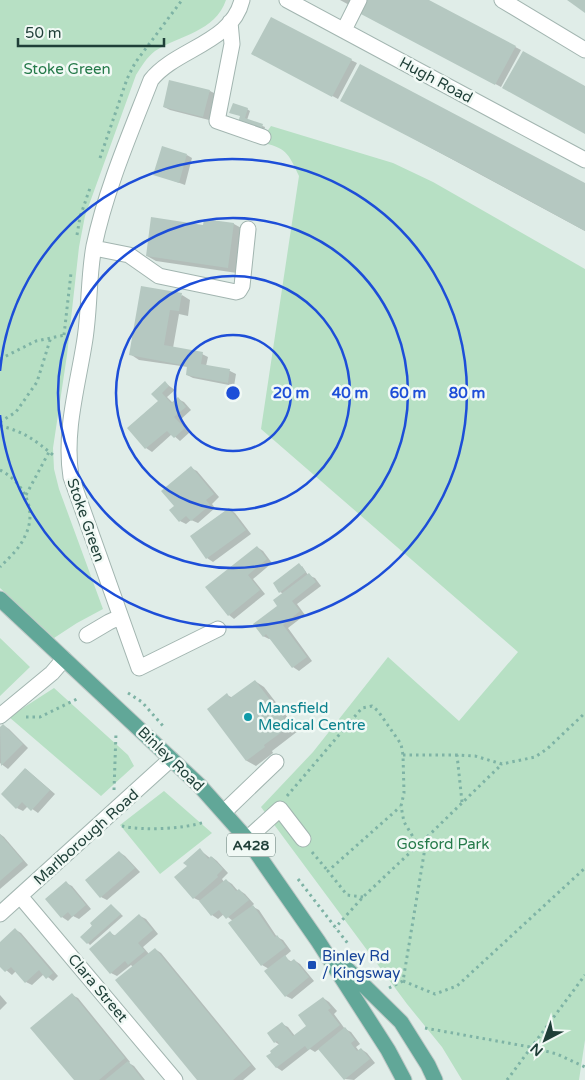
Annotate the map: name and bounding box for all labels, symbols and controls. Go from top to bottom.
scale bar [18,15,164,47]
text: 50 m [25,24,62,42]
street label: Hugh Road [396,53,476,107]
park label: Stoke Green [23,60,111,78]
centre of rings [224,384,242,402]
text: 20 m [273,384,309,402]
text: 40 m [332,384,368,402]
text: 60 m [390,384,426,402]
text: 80 m [449,384,485,402]
street label: Stoke Green [63,476,109,564]
place label: Mansfield Medical Centre [258,699,365,734]
marker: Mansfield Medical Centre [242,711,254,723]
street label: Binley Road [134,723,208,795]
street label: Marlborough Road [30,785,142,889]
road number: A428 [227,834,275,856]
park label: Gosford Park [396,835,490,853]
place label: Binley Rd / Kingsway [322,947,400,982]
street label: Clara Street [64,950,132,1026]
marker: Binley Rd / Kingsway [306,959,318,971]
north arrow [520,1015,570,1065]
text: N [527,1039,547,1060]

